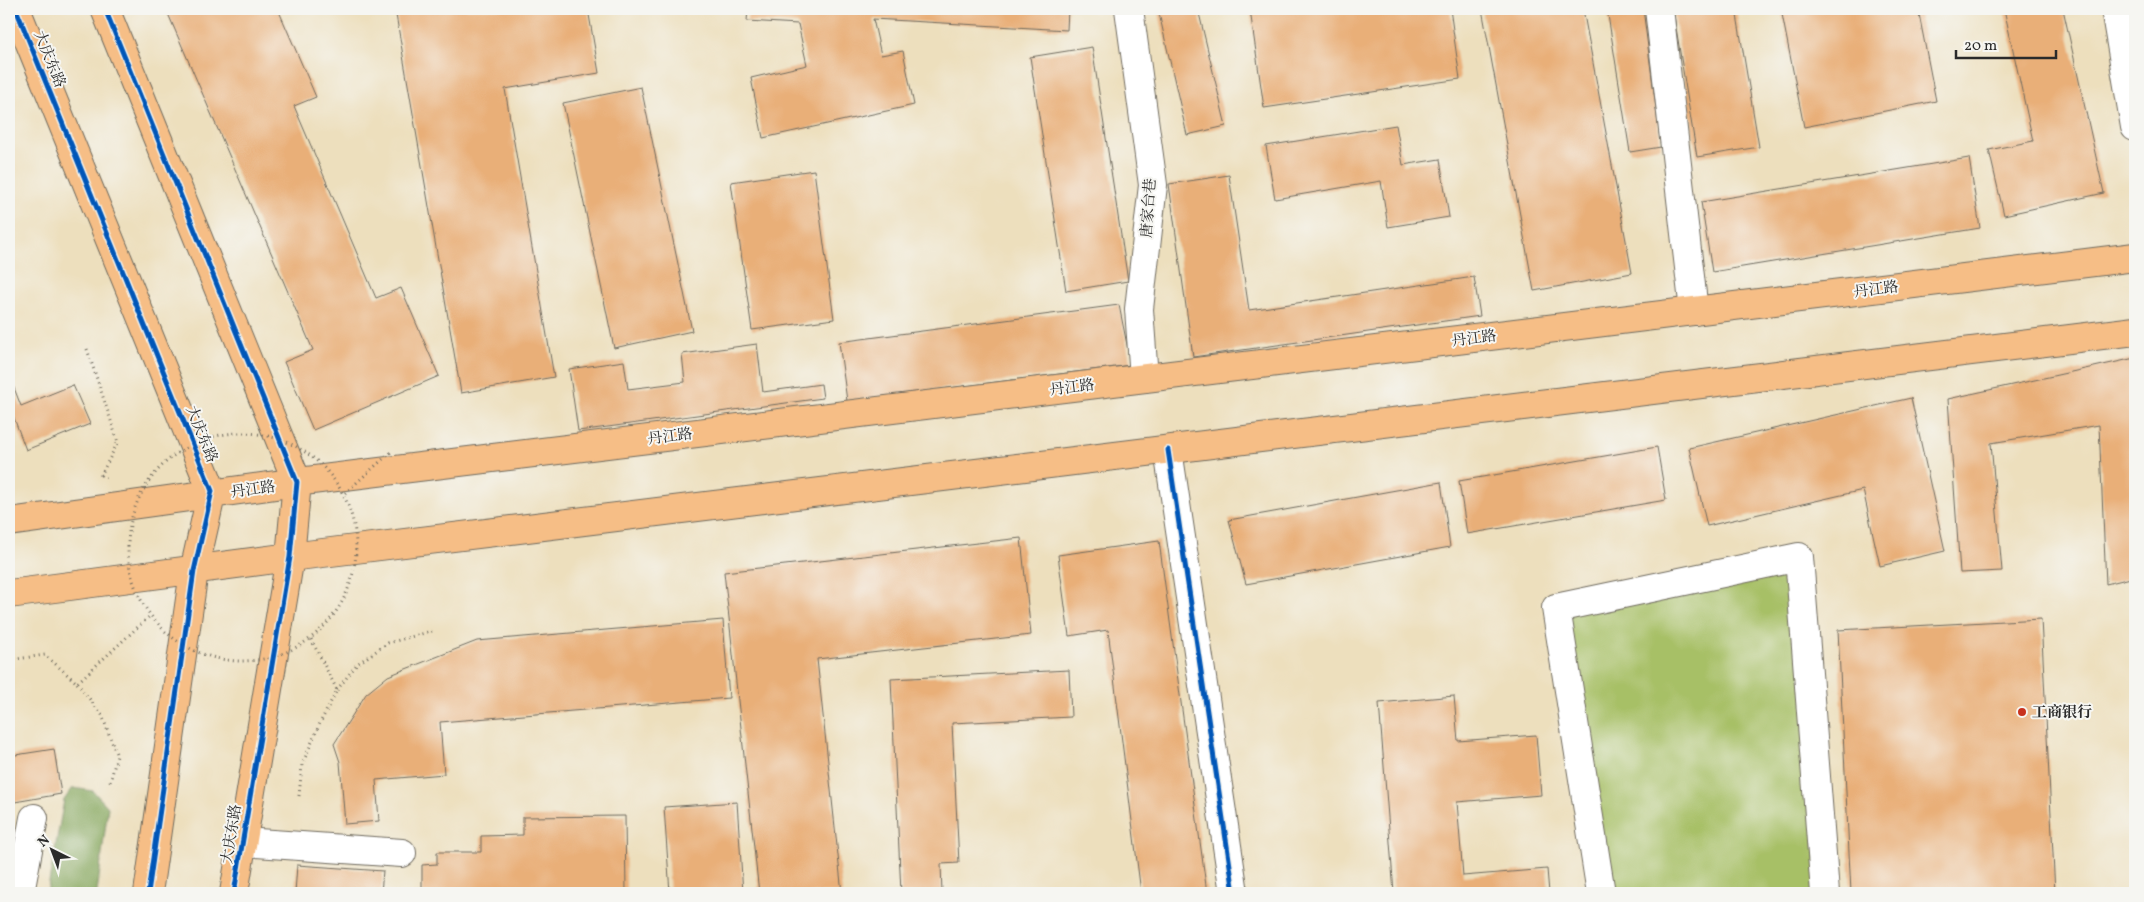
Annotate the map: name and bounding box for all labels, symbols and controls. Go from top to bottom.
street label: 大庆东路 [28,28,70,91]
scale bar [1956,28,2056,60]
text: 20 m [1964,36,1997,57]
street label: 唐家台巷 [1137,177,1162,239]
street label: 丹江路 [1853,277,1900,304]
street label: 丹江路 [1451,326,1498,353]
street label: 丹江路 [1049,375,1096,402]
street label: 大庆东路 [180,403,222,466]
street label: 丹江路 [647,424,694,451]
street label: 丹江路 [229,477,277,504]
place label: 工商银行 [2032,703,2092,724]
marker: 工商银行 [2016,706,2028,718]
street label: 大庆东路 [217,803,248,866]
north arrow [28,824,78,874]
text: N [34,831,54,852]

